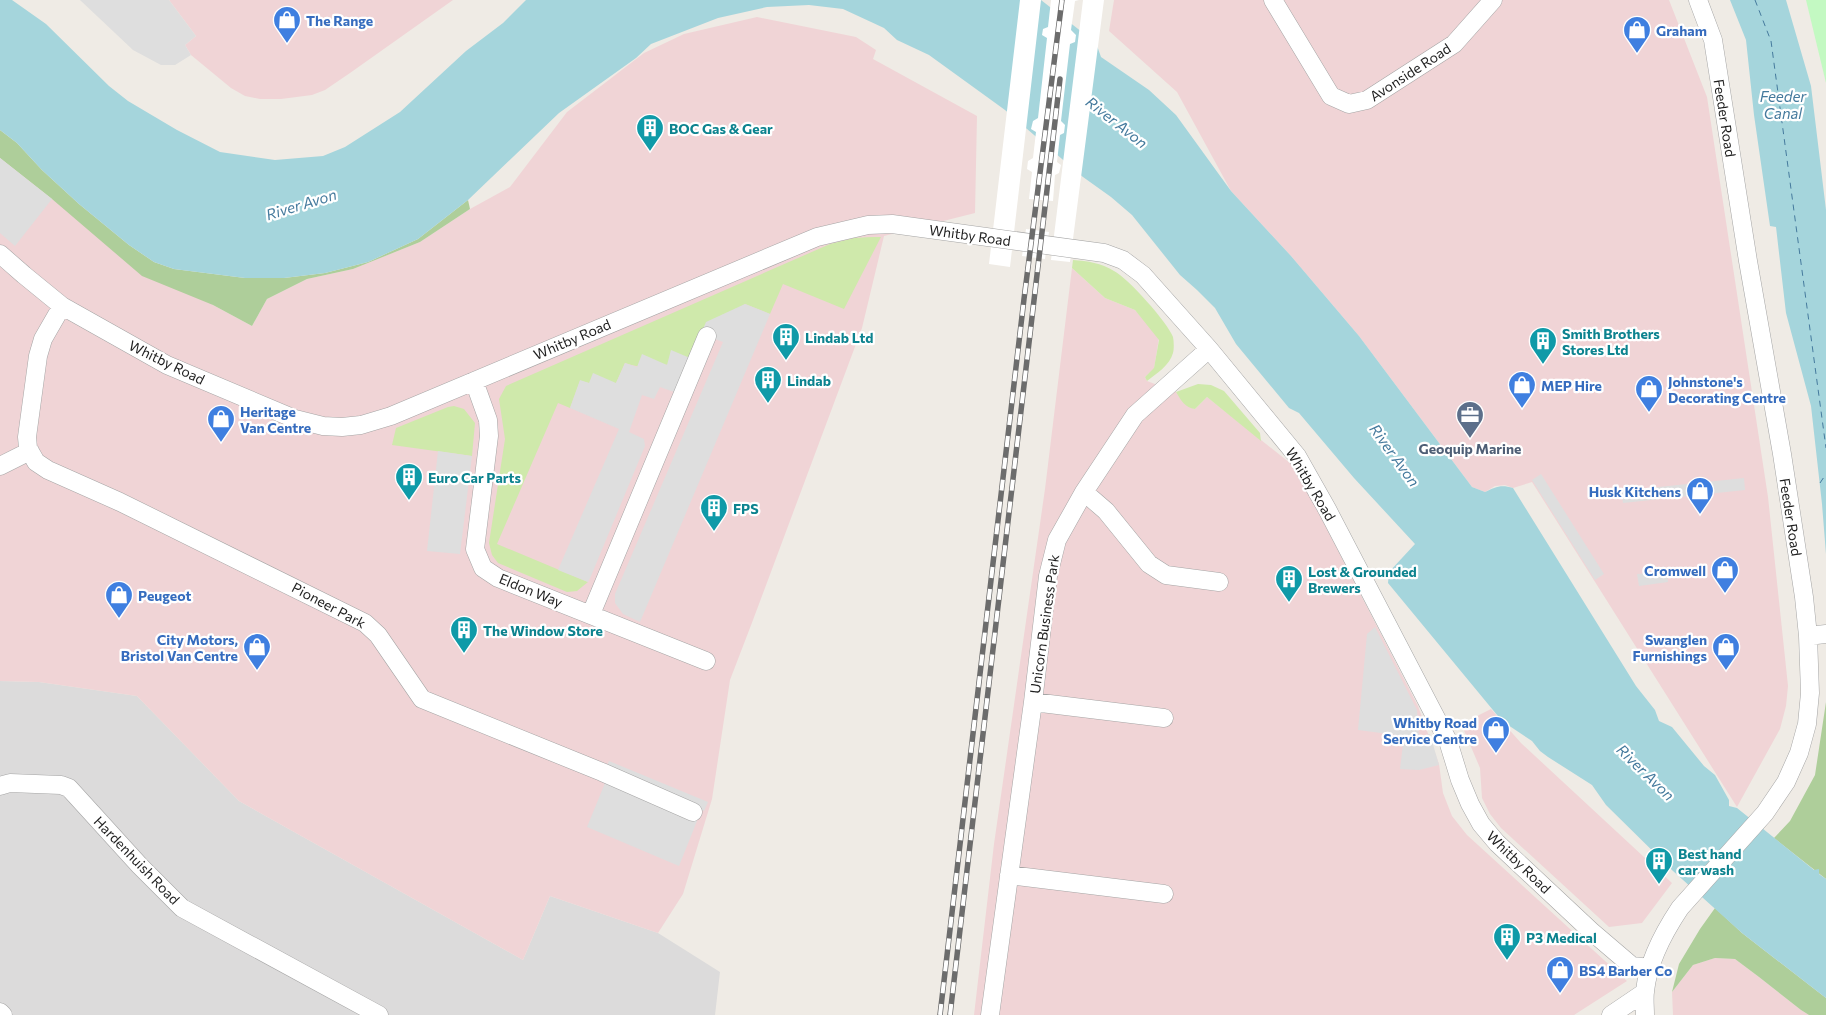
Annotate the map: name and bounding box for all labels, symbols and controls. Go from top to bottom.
shop icon: The Range [272,5,302,44]
place label: The Range [306,12,373,29]
shop icon: Graham [1622,15,1652,54]
place label: Graham [1656,22,1707,39]
street label: Avonside Road [1366,39,1454,105]
street label: Feeder Road [1710,78,1740,158]
water label: Feeder Canal [1760,87,1807,122]
water label: River Avon [1083,92,1151,152]
building icon: BOC Gas & Gear [635,113,665,152]
place label: BOC Gas & Gear [669,120,773,137]
water label: River Avon [264,185,338,223]
street label: Whitby Road [928,221,1012,249]
street label: Whitby Road [531,315,613,363]
building icon: Lindab Ltd [771,322,801,361]
place label: Smith Brothers Stores Ltd [1562,325,1660,358]
building icon: Smith Brothers Stores Ltd [1528,326,1558,365]
place label: Lindab Ltd [805,329,873,346]
street label: Whitby Road [126,336,208,388]
building icon: Lindab [753,365,783,404]
shop icon: MEP Hire [1507,370,1537,409]
place label: Lindab [787,372,831,389]
place label: Johnstone's Decorating Centre [1668,373,1786,406]
shop icon: Johnstone's Decorating Centre [1634,374,1664,413]
place label: MEP Hire [1541,377,1602,394]
office icon: Geoquip Marine [1455,400,1485,439]
place label: Heritage Van Centre [240,403,311,436]
shop icon: Heritage Van Centre [206,404,236,443]
water label: River Avon [1366,420,1424,490]
place label: Geoquip Marine [1419,440,1521,457]
street label: Whitby Road [1283,444,1339,524]
building icon: Euro Car Parts [394,462,424,501]
place label: Euro Car Parts [428,469,522,486]
shop icon: Husk Kitchens [1685,476,1715,515]
street label: Feeder Road [1776,477,1806,557]
place label: Husk Kitchens [1589,483,1681,500]
building icon: FPS [699,493,729,532]
place label: FPS [733,500,759,517]
street label: Unicorn Business Park [1026,553,1062,695]
shop icon: Cromwell [1710,555,1740,594]
place label: Cromwell [1644,562,1706,579]
place label: Lost & Grounded Brewers [1308,563,1417,596]
building icon: Lost & Grounded Brewers [1274,564,1304,603]
street label: Eldon Way [497,570,565,610]
street label: Pioneer Park [289,578,369,632]
shop icon: Peugeot [104,580,134,619]
place label: Peugeot [138,587,191,604]
building icon: The Window Store [449,615,479,654]
place label: The Window Store [483,622,603,639]
place label: City Motors, Bristol Van Centre [121,631,238,664]
place label: Swanglen Furnishings [1632,631,1707,664]
shop icon: City Motors, Bristol Van Centre [242,632,272,671]
shop icon: Swanglen Furnishings [1711,632,1741,671]
place label: Whitby Road Service Centre [1383,714,1477,747]
shop icon: Whitby Road Service Centre [1481,715,1511,754]
water label: River Avon [1614,740,1678,804]
street label: Hardenhuish Road [91,812,183,908]
street label: Whitby Road [1483,827,1555,897]
place label: Best hand car wash [1678,845,1741,878]
building icon: Best hand car wash [1644,846,1674,885]
building icon: P3 Medical [1492,922,1522,961]
place label: P3 Medical [1526,929,1597,946]
shop icon: BS4 Barber Co [1545,955,1575,994]
place label: BS4 Barber Co [1579,962,1672,979]

